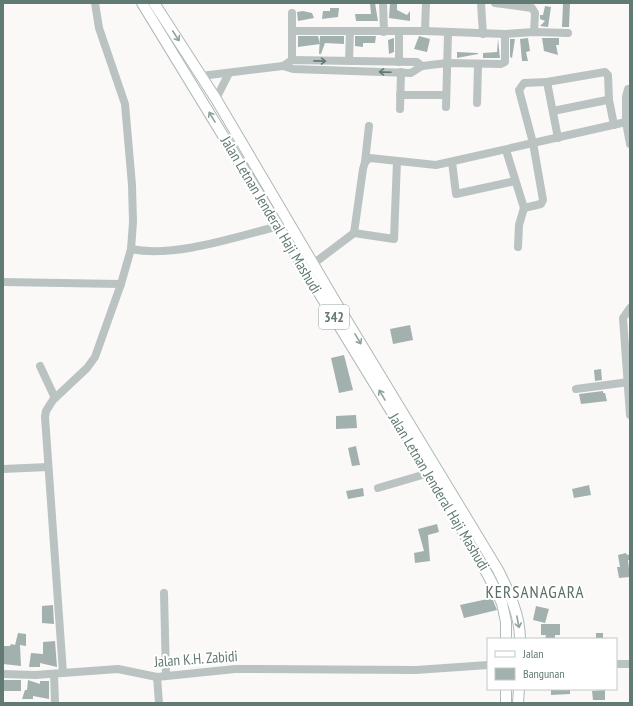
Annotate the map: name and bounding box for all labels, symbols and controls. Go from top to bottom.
one-way arrow [172,30,180,42]
one-way arrow [313,57,326,65]
one-way arrow [379,68,392,75]
one-way arrow [207,111,215,123]
street label: Jalan Letnan Jenderal Haji Mashudi [216,132,326,297]
road number: 342 [319,305,349,329]
one-way arrow [354,333,362,344]
one-way arrow [377,389,385,401]
street label: Jalan Letnan Jenderal Haji Mashudi [384,409,494,574]
district label: KERSANAGARA [485,581,585,603]
one-way arrow [514,615,522,628]
legend [487,638,617,690]
street label: Jalan K.H. Zabidi [153,646,238,671]
text: Jalan [522,646,544,661]
text: Bangunan [523,666,564,681]

